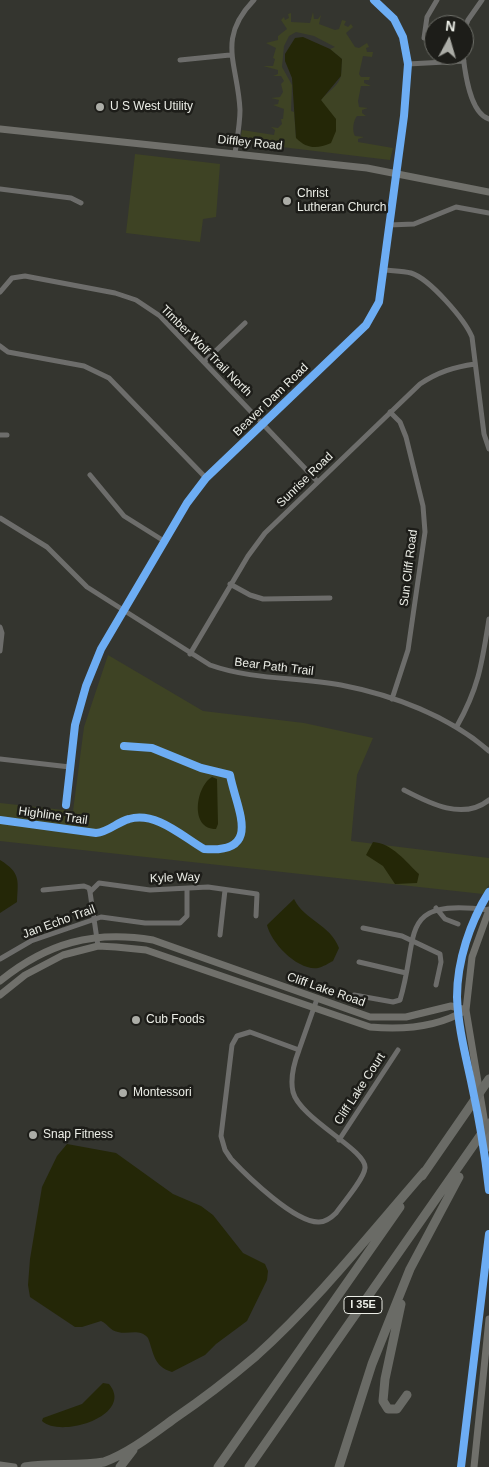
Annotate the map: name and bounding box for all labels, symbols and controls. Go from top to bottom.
north arrow [424,15,474,65]
text: N [445,18,456,35]
place label: U S West Utility [110,100,193,114]
marker: U S West Utility [94,101,106,113]
street label: Diffley Road [217,132,283,154]
place label: Christ Lutheran Church [297,187,386,215]
marker: Christ Lutheran Church [281,195,293,207]
street label: Timber Wolf Trail North [157,302,255,400]
street label: Beaver Dam Road [230,361,312,439]
street label: Sunrise Road [274,450,336,510]
street label: Sun Cliff Road [397,529,421,607]
street label: Bear Path Trail [234,655,314,679]
street label: Highline Trail [18,804,88,828]
street label: Kyle Way [150,870,200,886]
street label: Jan Echo Trail [21,902,97,942]
street label: Cliff Lake Road [285,970,367,1010]
place label: Cub Foods [146,1013,205,1027]
marker: Cub Foods [130,1014,142,1026]
street label: Cliff Lake Court [331,1050,389,1128]
place label: Montessori [133,1086,192,1100]
marker: Montessori [117,1087,129,1099]
place label: Snap Fitness [43,1128,113,1142]
marker: Snap Fitness [27,1129,39,1141]
road number: I 35E [344,1296,382,1314]

